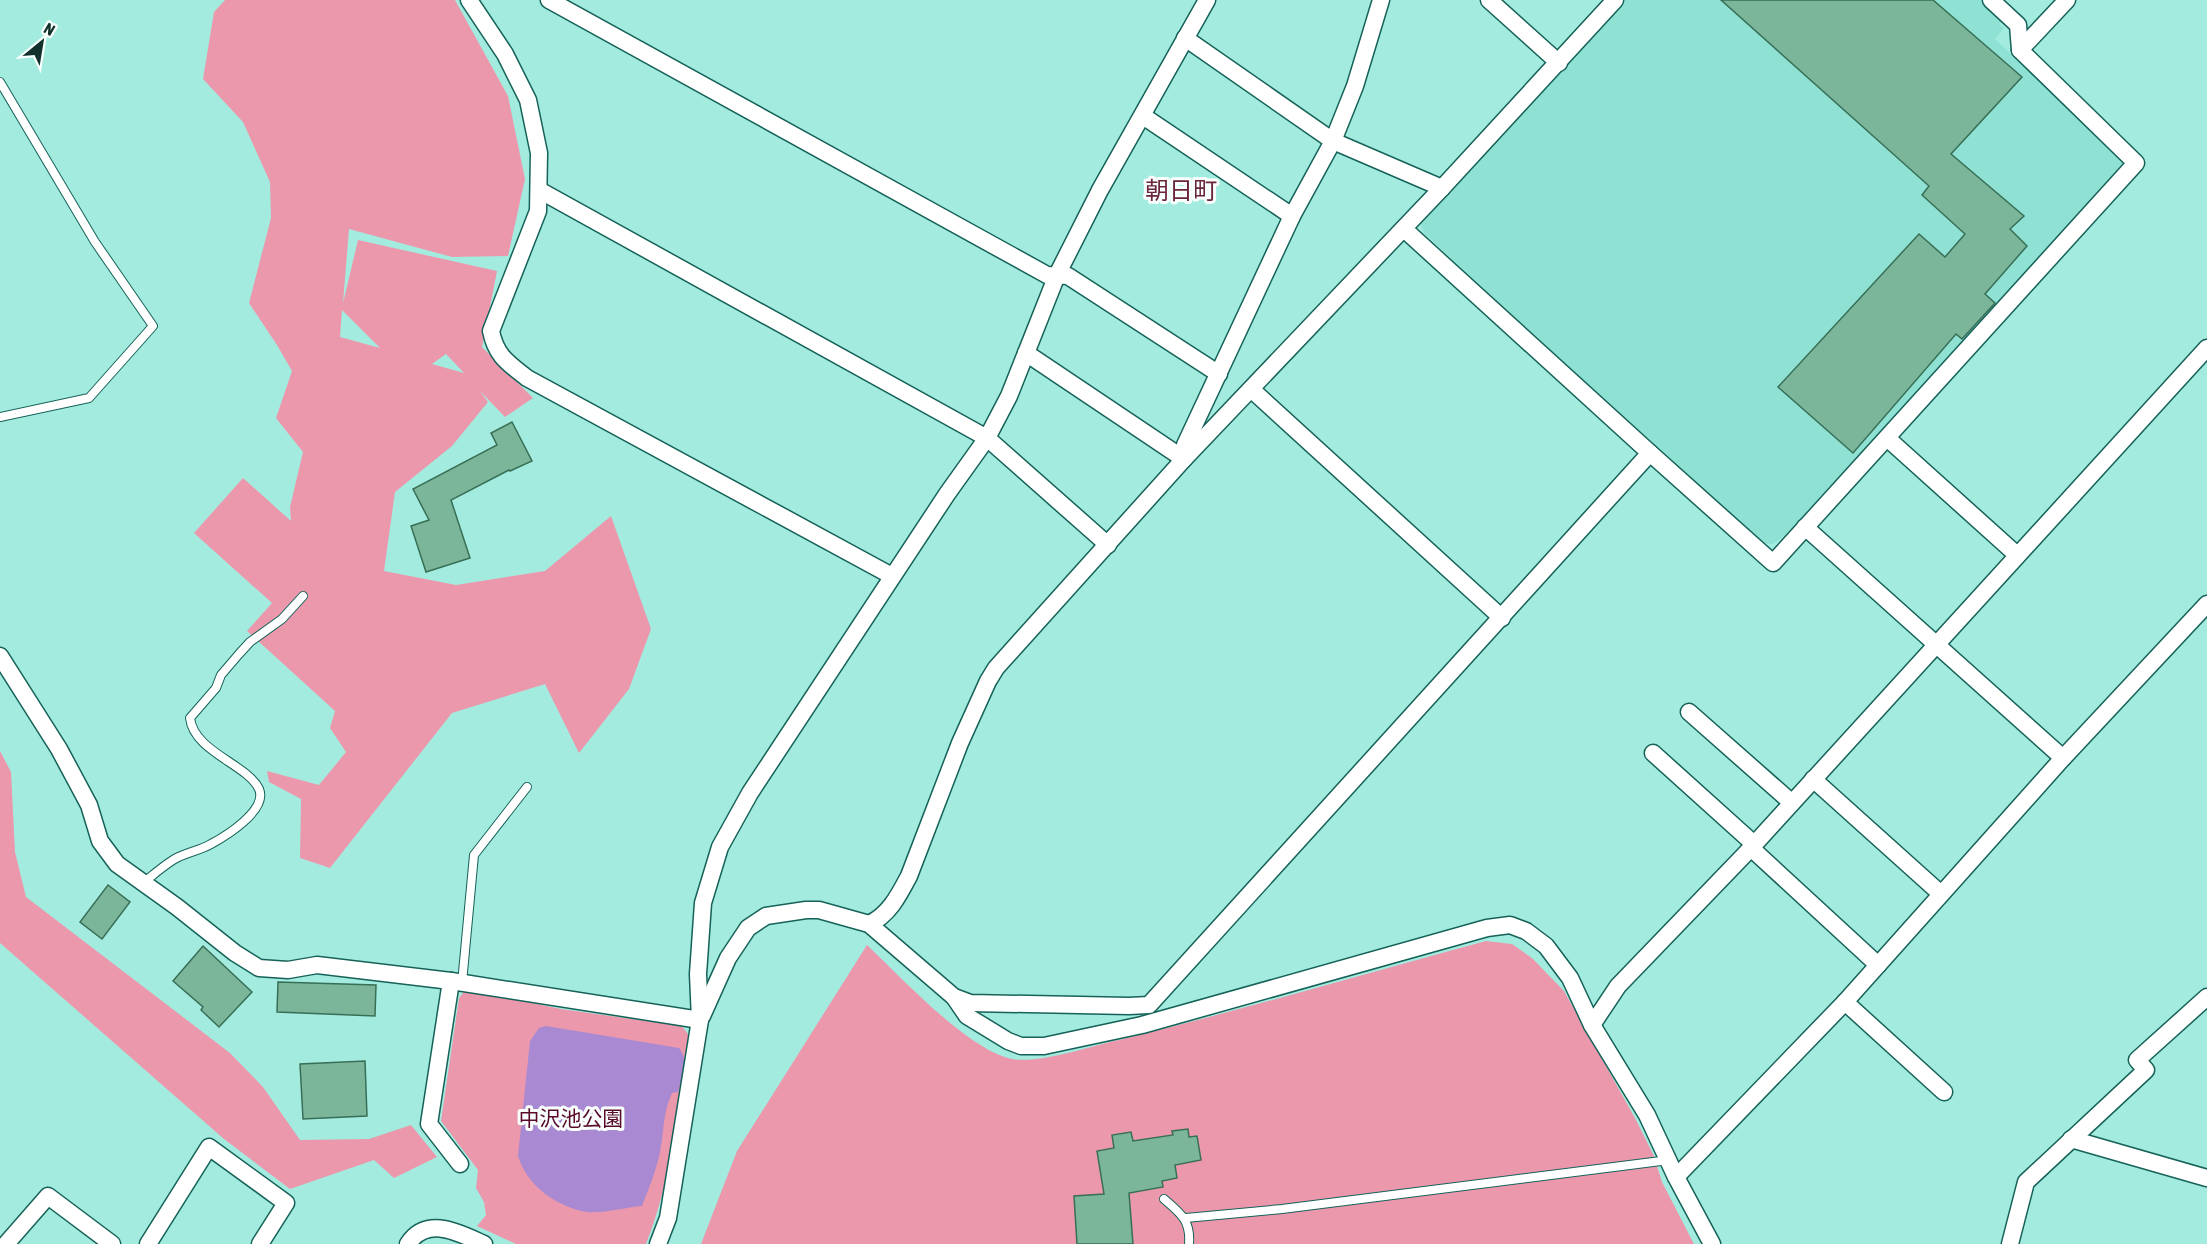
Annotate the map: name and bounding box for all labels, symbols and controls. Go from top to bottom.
north arrow [12,12,72,72]
text: N [41,19,58,39]
district label: 朝日町 [1145,177,1217,204]
park label: 中沢池公園 [519,1106,624,1130]

